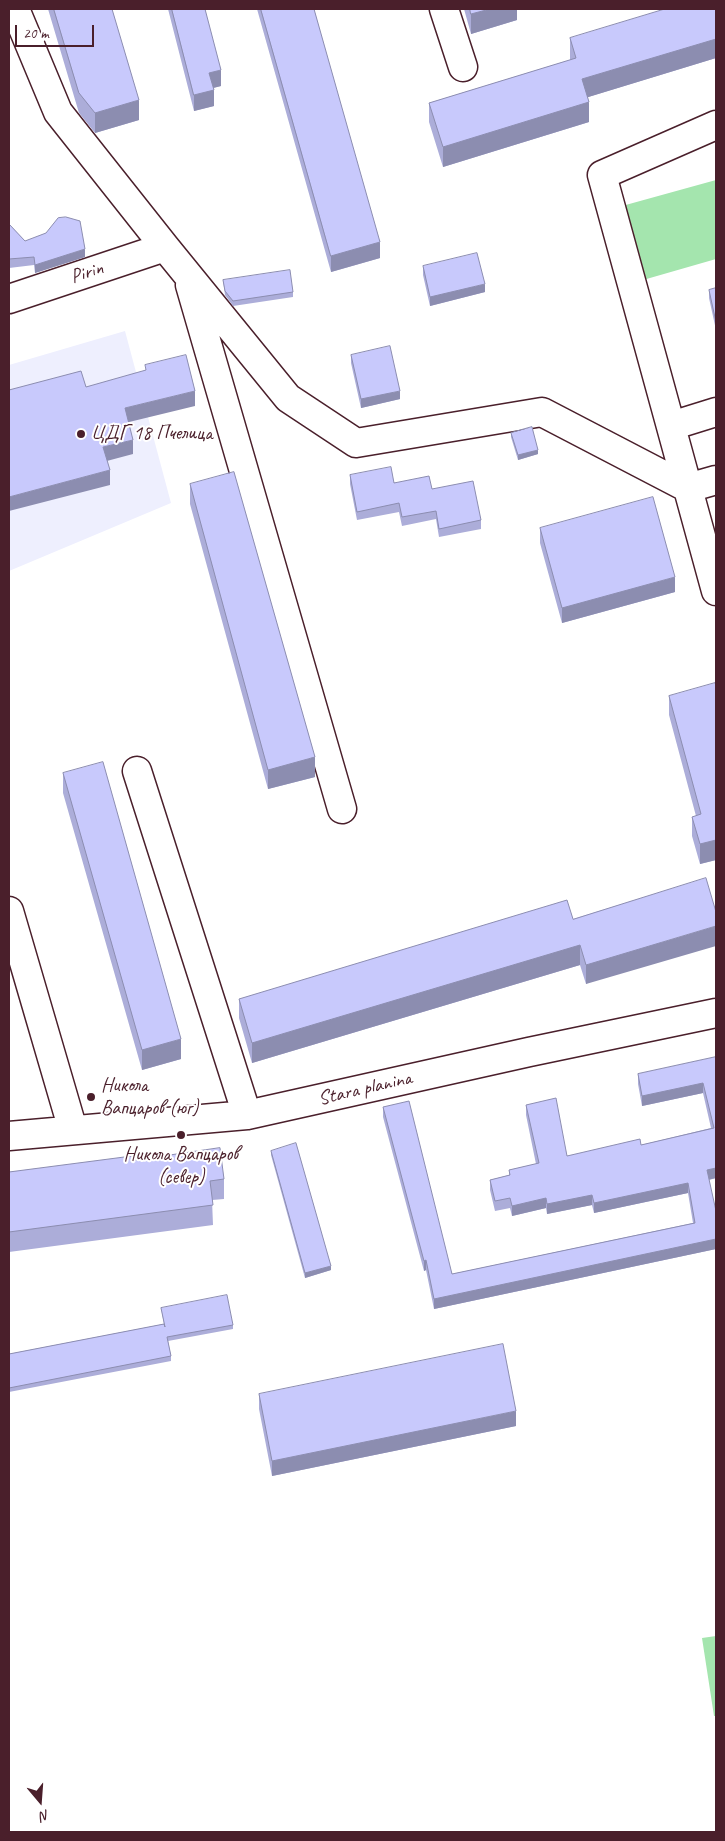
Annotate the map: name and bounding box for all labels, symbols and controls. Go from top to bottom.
scale bar [18,15,96,47]
text: 20 m [23,24,49,43]
street label: Pirin [68,256,106,290]
place label: ЦДГ 18 Пчелица [91,422,212,446]
marker: ЦДГ 18 Пчелица [75,428,87,440]
street label: Stara planina [316,1067,414,1111]
place label: Никола Вапцаров (юг) [101,1074,198,1121]
marker: Никола Вапцаров (юг) [85,1091,97,1103]
marker: Никола Вапцаров (север) [175,1129,187,1141]
place label: Никола Вапцаров (север) [124,1143,238,1190]
north arrow [15,1776,65,1826]
text: N [38,1806,52,1825]

